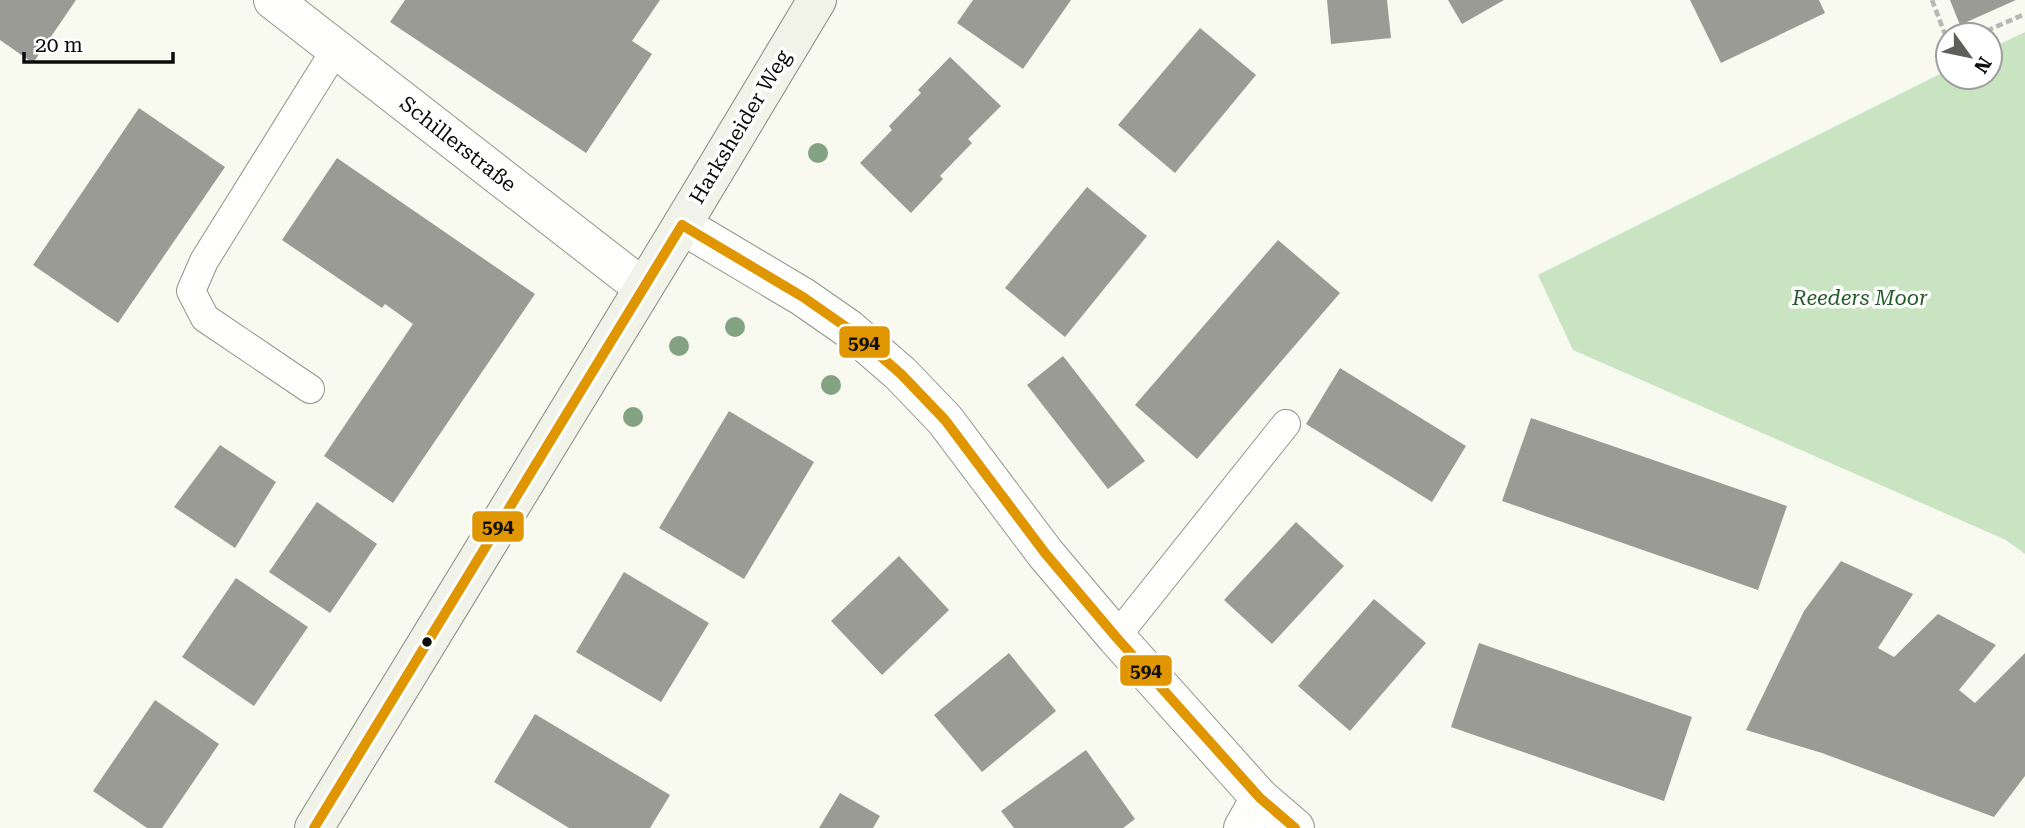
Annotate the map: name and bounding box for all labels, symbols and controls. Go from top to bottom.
scale bar [24,21,173,65]
north arrow [1934,21,2004,91]
text: 20 m [35,33,83,57]
street label: Harksheider Weg [685,46,795,208]
text: N [1969,53,1996,78]
street label: Schillerstraße [395,91,521,197]
park label: Reeders Moor [1791,286,1928,310]
line badge: 594 [838,325,891,359]
text: 594 [848,331,880,354]
line badge: 594 [471,510,525,543]
text: 594 [482,515,514,538]
unlabelled marker [420,635,434,649]
line badge: 594 [1119,654,1173,687]
text: 594 [1130,659,1162,682]

